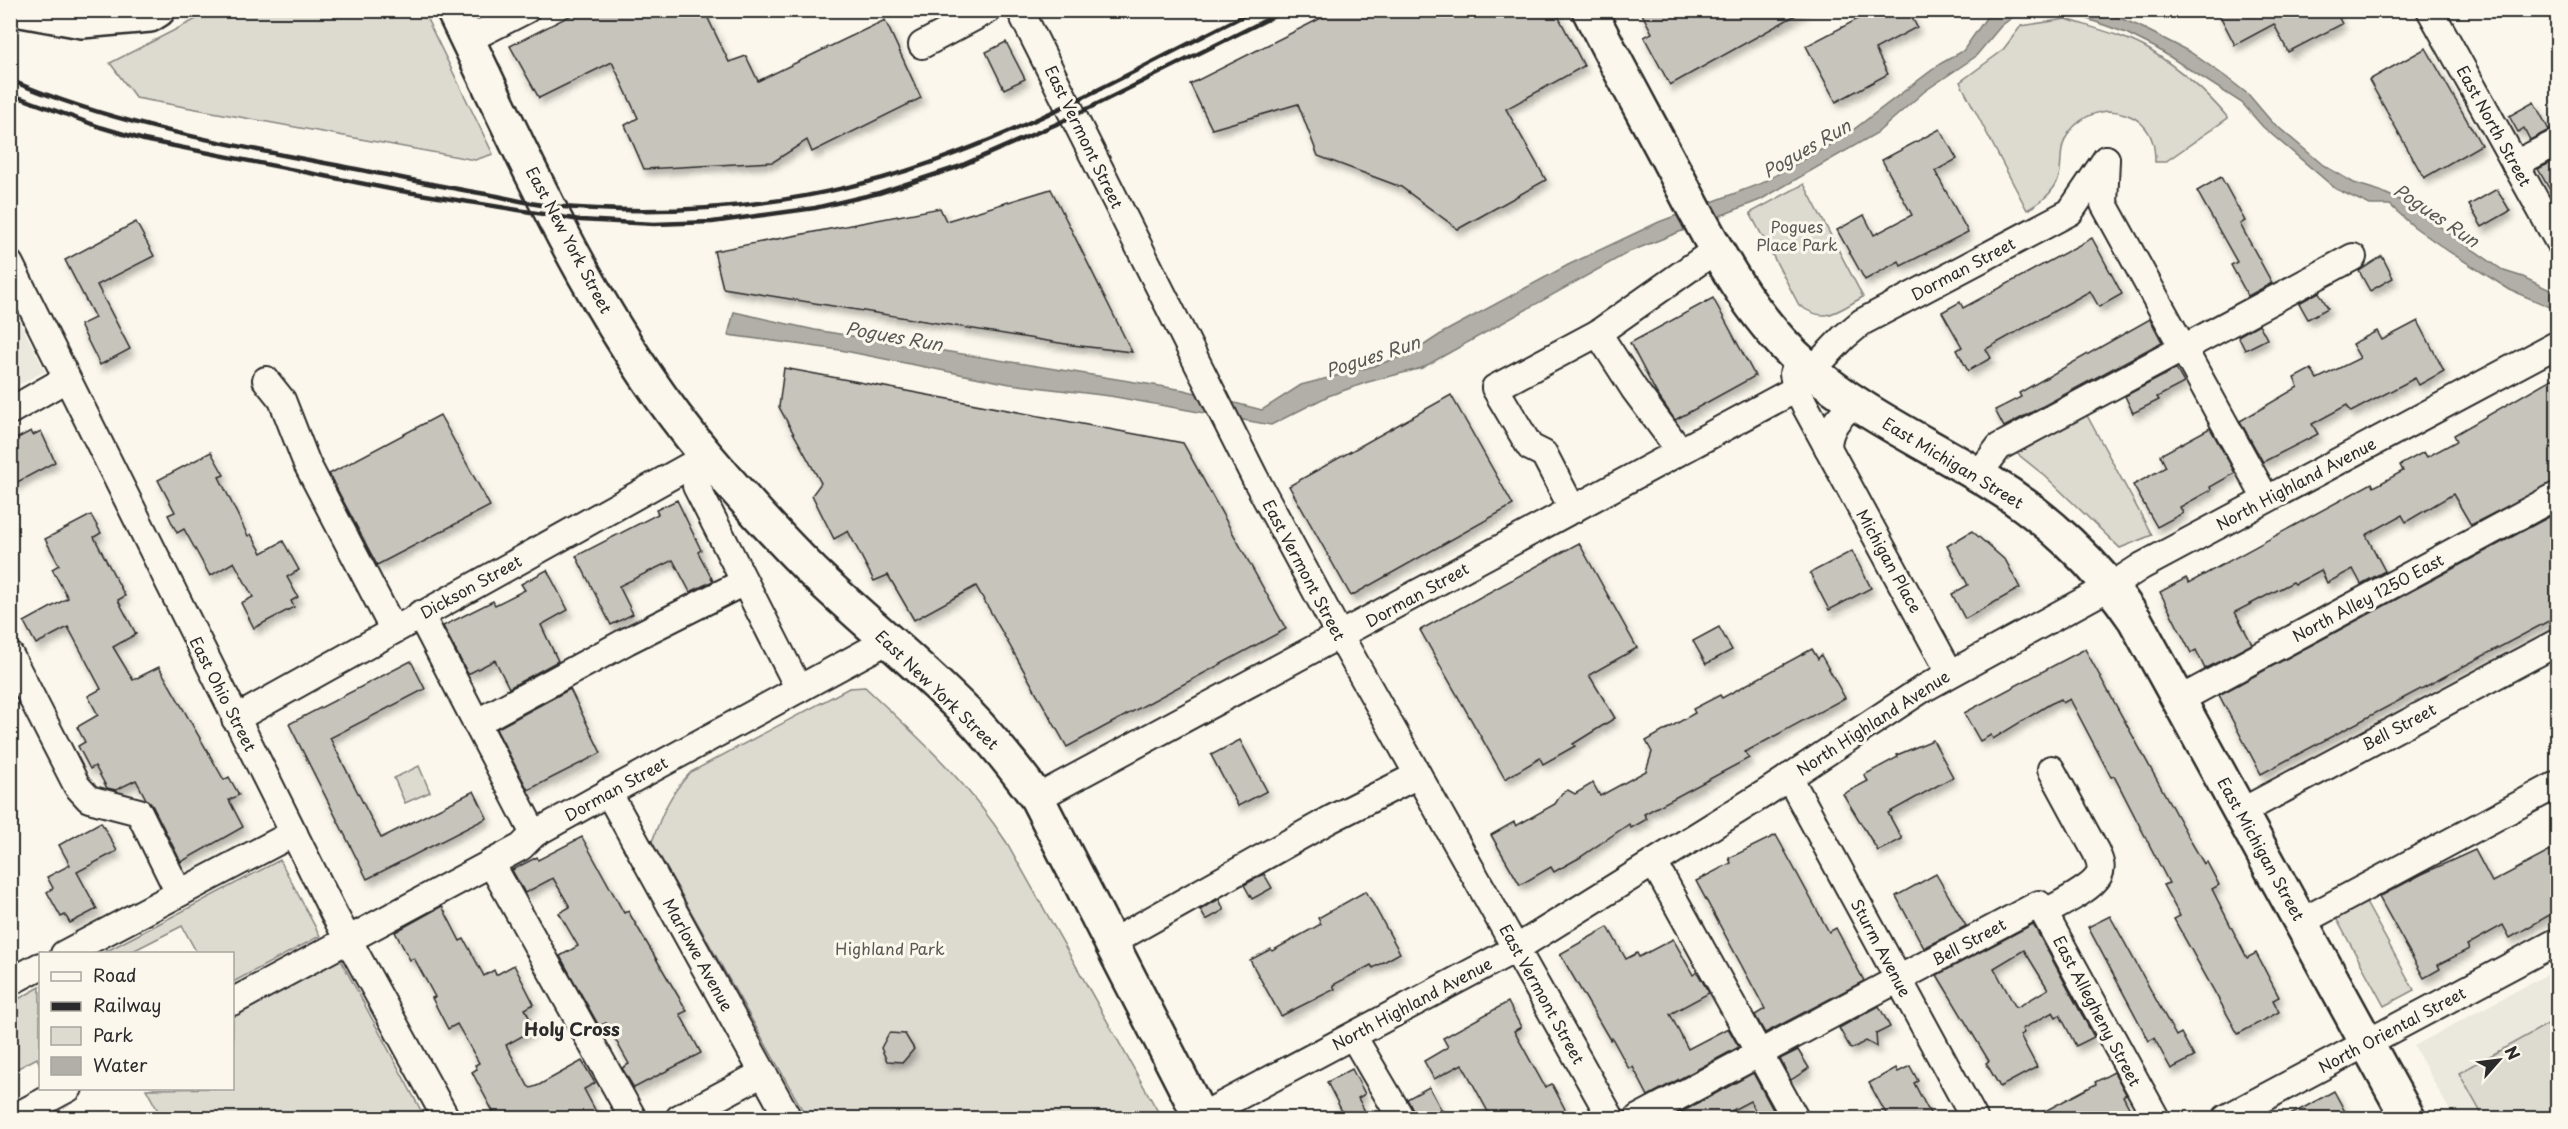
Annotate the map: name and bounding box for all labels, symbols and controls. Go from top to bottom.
street label: East Vermont Street [1040,61,1130,212]
street label: East North Street [2452,61,2538,191]
water label: Pogues Run [1757,111,1856,184]
street label: East New York Street [521,162,619,318]
water label: Pogues Run [2389,176,2486,254]
park label: Pogues Place Park [1756,214,1838,256]
street label: Dorman Street [1906,231,2019,306]
water label: Pogues Run [844,314,946,358]
water label: Pogues Run [1322,327,1424,384]
street label: East Michigan Street [1878,410,2029,514]
street label: North Highland Avenue [2211,431,2380,536]
street label: East Vermont Street [1258,495,1352,644]
street label: Michigan Place [1851,504,1928,617]
street label: North Alley 1250 East [2288,547,2448,647]
street label: Dickson Street [415,548,526,624]
street label: Dorman Street [1361,556,1473,632]
street label: East New York Street [871,624,1005,755]
street label: East Ohio Street [185,632,263,756]
street label: North Highland Avenue [1791,663,1954,781]
street label: Bell Street [2357,696,2440,756]
street label: Dorman Street [560,750,672,826]
street label: East Michigan Street [2212,772,2312,925]
street label: Marlowe Avenue [658,894,740,1016]
street label: Sturm Avenue [1846,894,1918,1001]
street label: Bell Street [1927,911,2010,971]
street label: East Vermont Street [1494,919,1591,1068]
street label: East Allegheny Street [2048,931,2148,1091]
park label: Highland Park [835,936,945,960]
street label: North Highland Avenue [1327,951,1496,1056]
legend [39,952,234,1090]
text: Road [93,961,137,988]
street label: North Oriental Street [2314,980,2469,1078]
text: Railway [93,991,161,1018]
district label: Holy Cross [524,1015,620,1042]
text: Park [93,1021,133,1048]
north arrow [2469,1030,2529,1090]
text: N [2500,1041,2527,1064]
text: Water [93,1051,148,1078]

